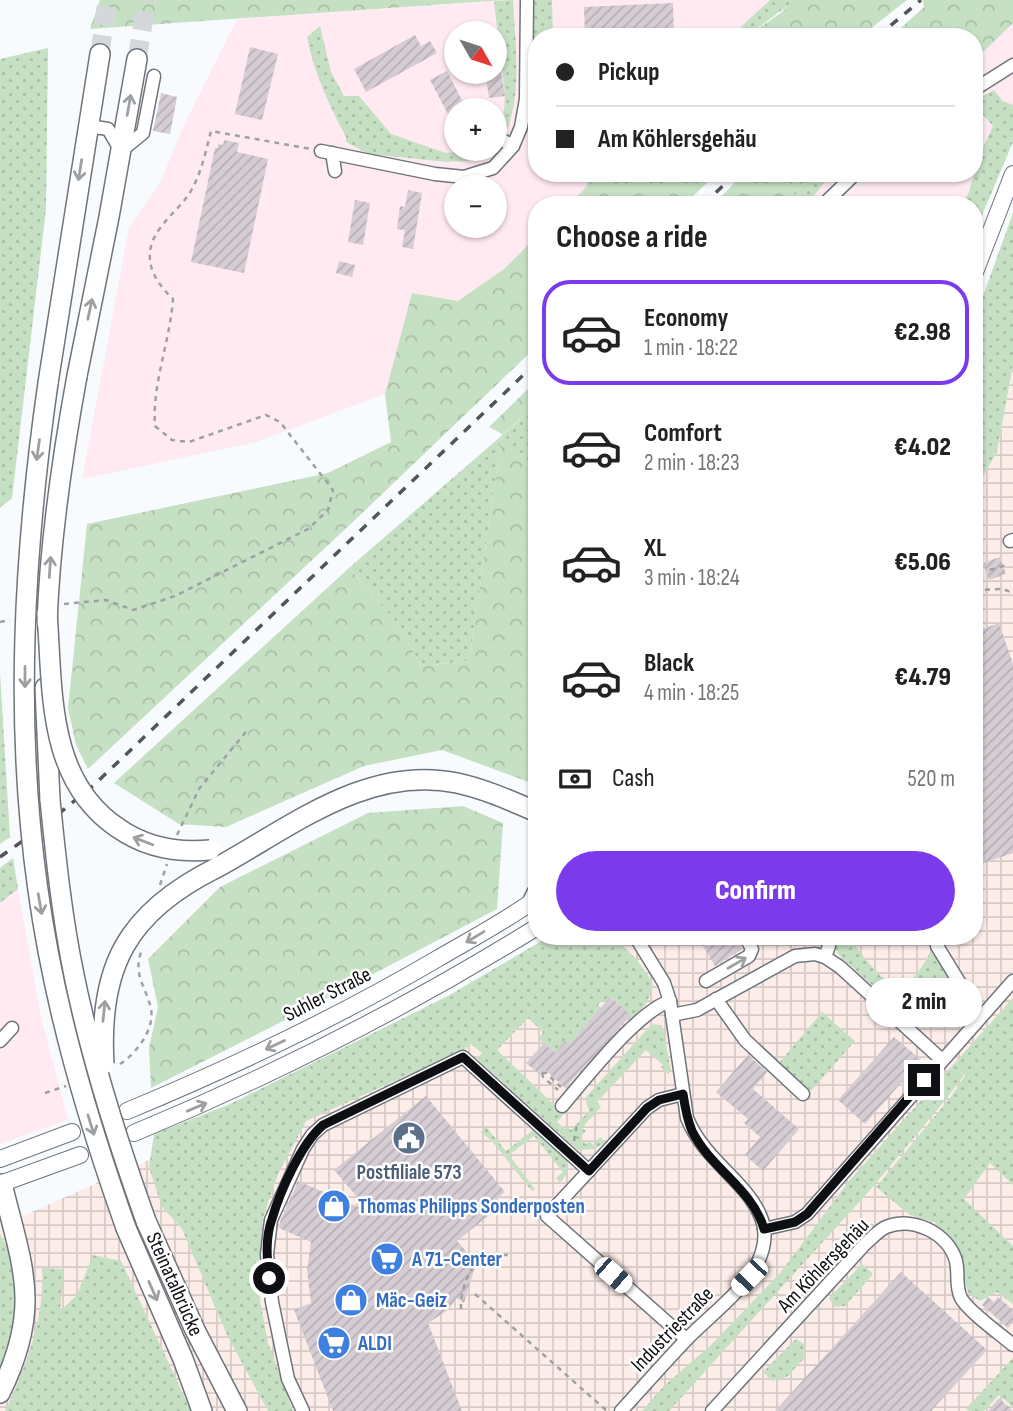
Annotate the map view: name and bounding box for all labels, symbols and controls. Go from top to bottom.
north arrow [444,21,508,84]
map controls [444,21,507,238]
text: Pickup [598,57,660,88]
one-way arrow [123,94,136,117]
button: + [444,98,507,161]
text: Am Köhlersgehäu [598,124,757,155]
one-way arrow [73,158,86,181]
button: − [444,175,507,238]
text: Choose a ride [556,218,708,257]
one-way arrow [84,298,98,321]
icon: car [560,301,623,364]
text: Economy [644,303,728,334]
text: €2.98 [894,317,951,348]
text: 1 min · 18:22 [644,334,738,362]
icon: car [560,416,623,479]
text: Comfort [644,418,722,449]
text: €4.02 [894,432,951,463]
one-way arrow [31,438,44,461]
text: 2 min · 18:23 [644,449,740,477]
icon: car [560,531,623,594]
text: XL [644,533,666,564]
text: €5.06 [894,547,951,578]
one-way arrow [44,556,57,578]
text: 3 min · 18:24 [644,564,740,592]
icon: car [560,646,623,709]
text: Black [644,648,694,679]
text: €4.79 [894,662,951,693]
one-way arrow [18,665,32,688]
text: 4 min · 18:25 [644,679,739,707]
icon: cash [556,760,594,798]
text: Cash [612,763,655,794]
text: 520 m [908,765,955,793]
one-way arrow [133,834,155,846]
button: Confirm [556,851,955,931]
one-way arrow [34,892,47,915]
one-way arrow [465,930,485,944]
one-way arrow [727,956,747,970]
street label: Suhler Straße [279,962,375,1027]
callout: 2 min [866,978,982,1028]
text: 2 min [902,988,946,1016]
one-way arrow [98,1000,111,1023]
one-way arrow [264,1039,285,1052]
route end [908,1064,940,1096]
one-way arrow [186,1100,208,1113]
one-way arrow [86,1114,99,1136]
public building icon: Postfiliale 573 [390,1119,428,1157]
place label: Postfiliale 573 [356,1160,462,1185]
shop icon: Thomas Philipps Sonderposten [315,1187,353,1225]
place label: Thomas Philipps Sonderposten [358,1194,585,1219]
street label: Am Köhlersgehäu [772,1213,874,1318]
street label: Steinatalbrücke [141,1228,209,1340]
supermarket icon: A 71-Center [368,1240,406,1278]
place label: A 71-Center [411,1247,503,1272]
car [591,1253,636,1297]
car [727,1255,772,1299]
route start [253,1262,285,1294]
one-way arrow [147,1280,160,1301]
shop icon: Mäc-Geiz [332,1281,370,1319]
street label: Industriestraße [626,1282,719,1377]
place label: Mäc-Geiz [376,1288,447,1313]
supermarket icon: ALDI [315,1324,353,1362]
place label: ALDI [357,1331,392,1356]

